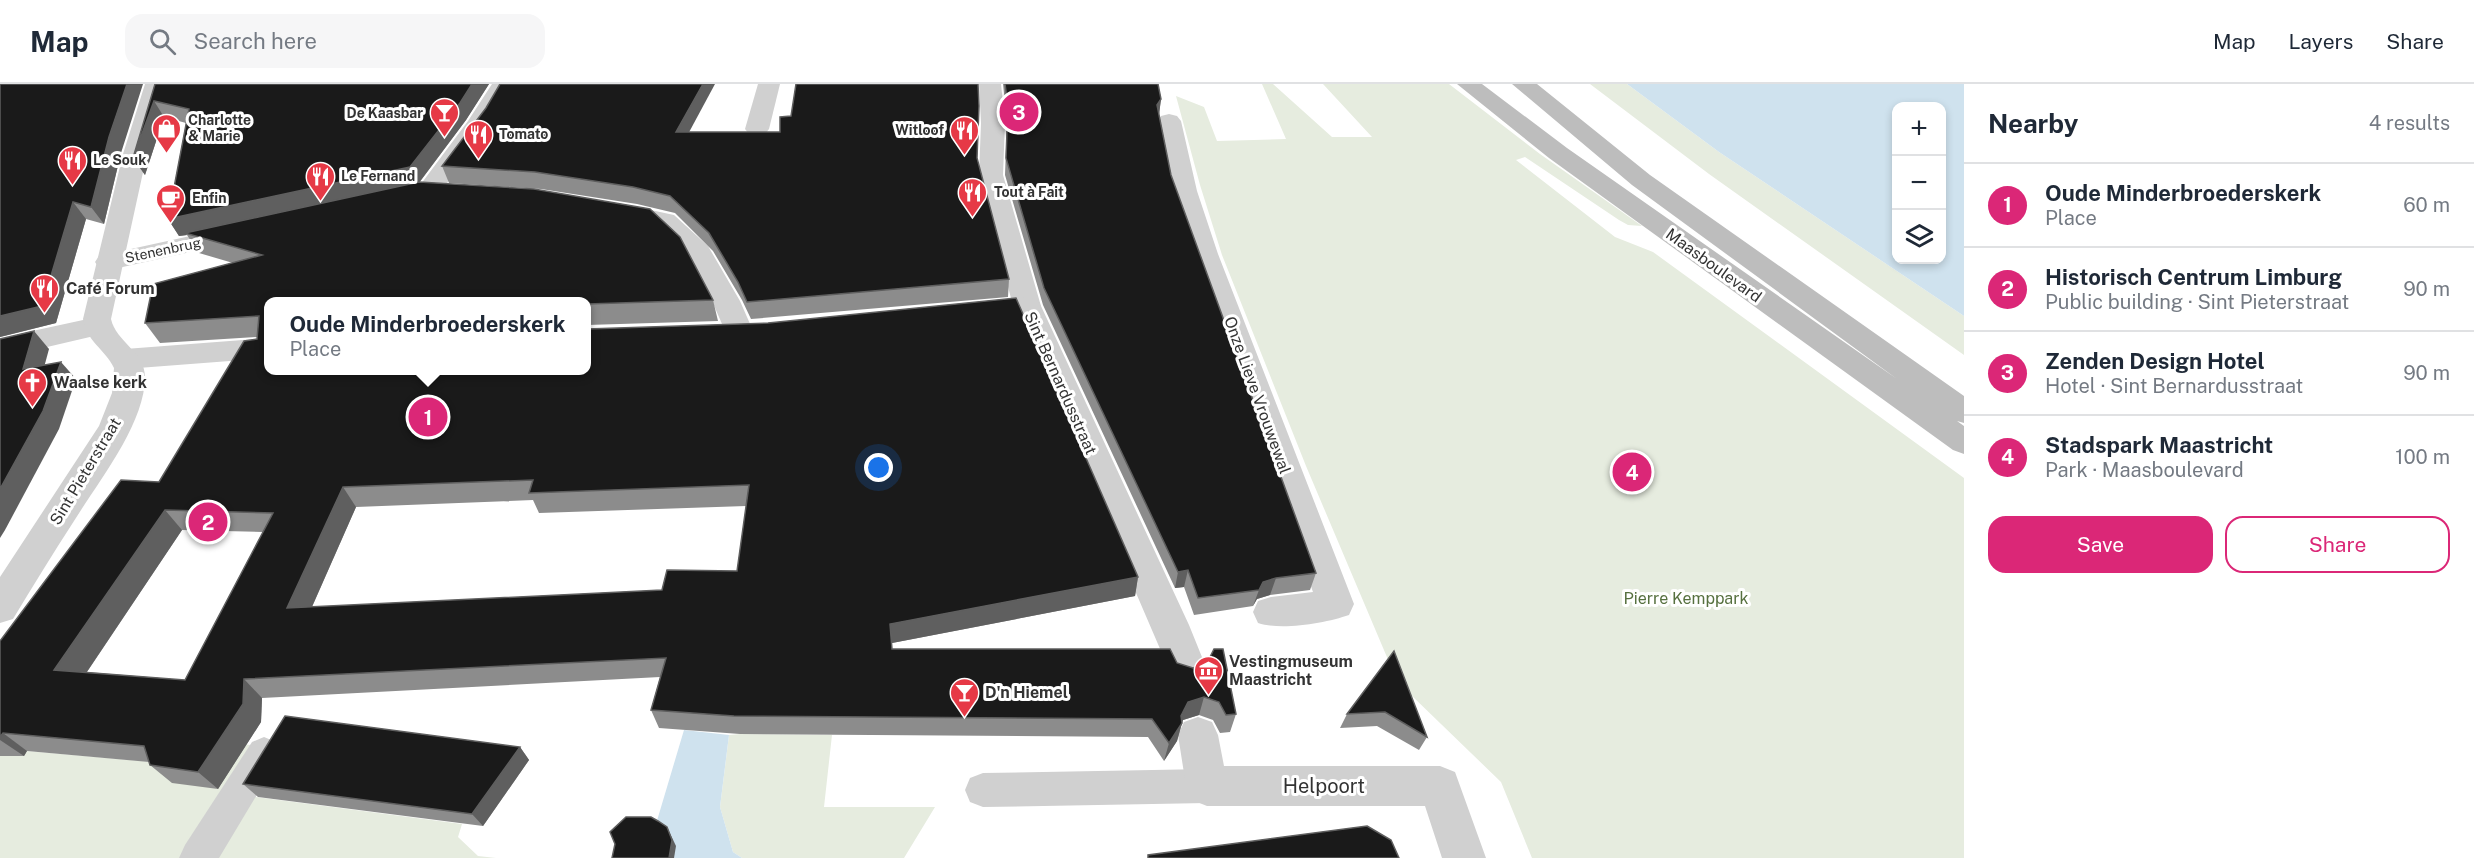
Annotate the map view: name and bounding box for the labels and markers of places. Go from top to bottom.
pin: 3 [1000,90,1038,135]
bar icon: De Kaasbar [428,97,460,139]
place label: De Kaasbar [347,105,423,121]
shop icon: Charlotte & Marie [151,112,183,154]
place label: Charlotte & Marie [188,112,251,144]
restaurant icon: Witloof [949,114,981,156]
restaurant icon: Tomato [462,118,494,160]
place label: Witloof [895,122,944,138]
place label: Tomato [499,126,548,142]
restaurant icon: Le Souk [56,144,88,186]
place label: Le Souk [93,152,146,168]
restaurant icon: Le Fernand [304,160,336,202]
place label: Le Fernand [341,168,415,184]
restaurant icon: Tout à Fait [957,176,989,218]
cafe icon: Enfin [155,182,187,224]
place label: Tout à Fait [994,184,1064,200]
place label: Enfin [192,190,226,206]
restaurant icon: Café Forum [29,272,61,314]
place label: Café Forum [66,279,154,298]
church icon: Waalse kerk [17,366,49,408]
place label: Waalse kerk [54,373,147,392]
pin: 1 [408,394,448,440]
pin: 4 [1612,450,1652,494]
pin: 2 [188,500,228,544]
place label: Vestingmuseum Maastricht [1229,652,1353,689]
museum icon: Vestingmuseum Maastricht [1192,654,1224,696]
bar icon: D'n Hiemel [948,676,980,718]
place label: D'n Hiemel [985,683,1068,702]

